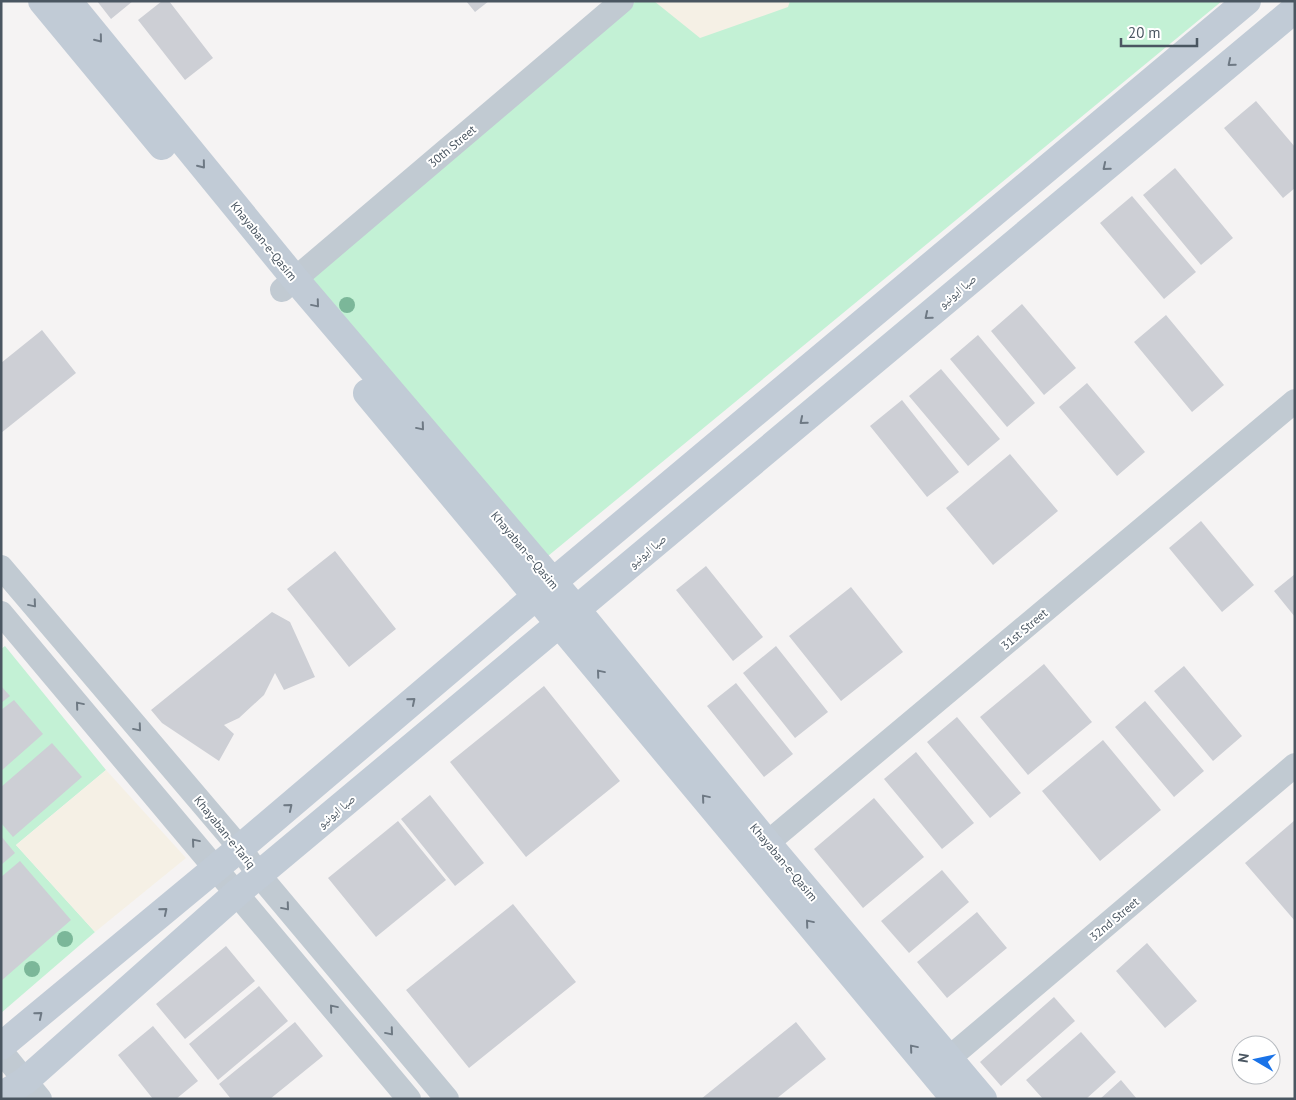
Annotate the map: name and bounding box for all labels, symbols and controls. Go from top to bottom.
scale bar [1121,15,1197,47]
text: 20 m [1128,23,1161,42]
one-way arrow [93,33,101,42]
one-way arrow [1227,57,1236,66]
street label: 30th Street [425,122,479,170]
one-way arrow [196,159,205,168]
one-way arrow [1103,161,1112,170]
street label: Khayaban-e-Qasim [228,198,300,284]
street label: صبا ایونیو [935,271,979,311]
one-way arrow [311,298,320,307]
one-way arrow [924,311,933,320]
one-way arrow [800,415,809,423]
one-way arrow [416,422,425,431]
street label: Khayaban-e-Qasim [488,508,562,592]
street label: صبا ایونیو [625,531,669,571]
one-way arrow [27,598,35,607]
street label: 31st Street [998,605,1050,653]
one-way arrow [597,670,606,679]
one-way arrow [407,698,416,707]
one-way arrow [76,702,85,711]
one-way arrow [132,722,140,731]
street label: صبا ایونیو [314,791,358,831]
street label: Khayaban-e-Tariq [191,793,259,871]
one-way arrow [702,795,710,804]
one-way arrow [283,803,292,812]
street label: Khayaban-e-Qasim [747,820,821,904]
one-way arrow [192,839,201,848]
street label: 32nd Street [1086,894,1142,944]
one-way arrow [280,901,289,910]
one-way arrow [158,908,167,916]
one-way arrow [806,920,814,929]
one-way arrow [329,1004,338,1013]
one-way arrow [33,1012,42,1020]
one-way arrow [385,1026,394,1035]
north arrow [1231,1035,1281,1085]
one-way arrow [910,1045,918,1054]
text: N [1234,1052,1253,1064]

